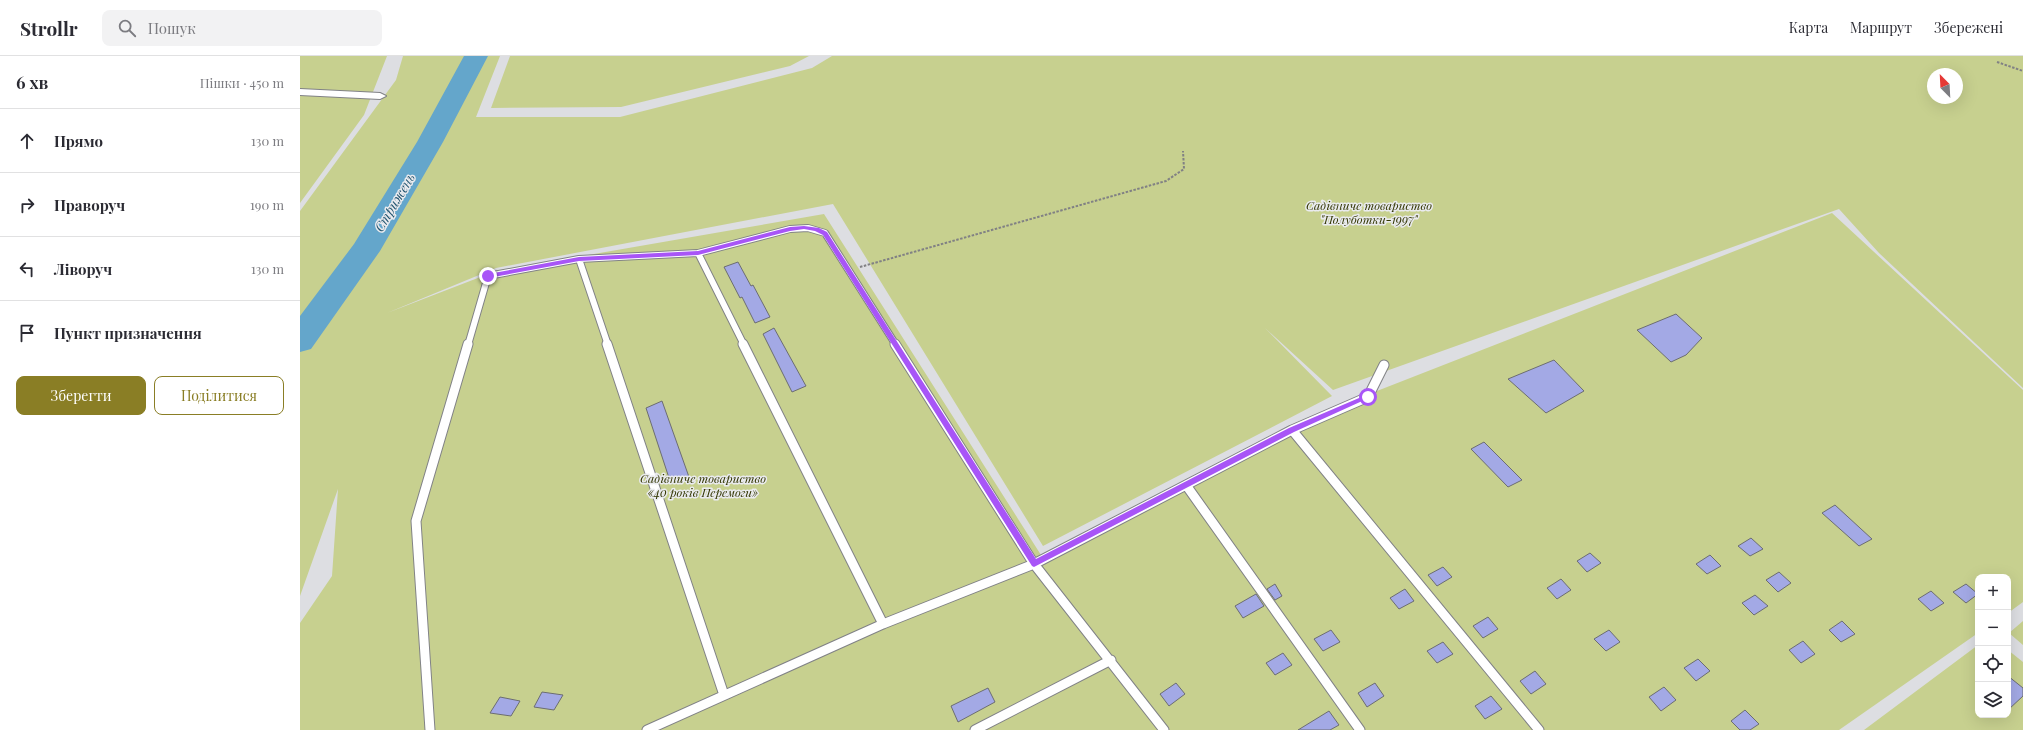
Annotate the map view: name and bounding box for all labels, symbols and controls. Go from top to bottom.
search box [102,10,382,46]
text: Strollr [20,15,78,41]
icon: search [116,17,138,39]
text: Пошук [148,18,196,38]
text: Карта [1789,18,1828,37]
text: Маршрут [1850,18,1912,37]
text: Збережені [1934,18,2003,37]
north arrow [1927,68,1963,104]
text: 6 хв [16,71,48,93]
text: Пішки · 450 m [200,74,284,91]
icon: ahead [16,130,38,152]
text: Прямо [54,131,103,151]
text: 130 m [251,132,284,149]
water label: Стрижень [370,170,418,234]
icon: right [16,194,38,216]
text: Праворуч [54,195,125,215]
text: 190 m [250,196,284,213]
park label: Садівниче товариство "Полуботки-1997" [1306,197,1432,227]
icon: left [16,258,38,280]
text: Ліворуч [54,259,112,279]
text: 130 m [251,260,284,277]
route end [479,267,497,285]
icon: arrive [16,322,38,344]
text: Пункт призначення [54,323,202,343]
button: Зберегти [16,376,146,415]
button: Поділитися [154,376,284,415]
route start [1359,388,1377,406]
park label: Садівниче товариство «40 років Перемоги» [640,470,766,500]
map controls [1975,574,2011,718]
button: + [1975,574,2011,610]
button: − [1975,610,2011,646]
button: locate [1975,646,2011,682]
button: layers [1975,682,2011,718]

